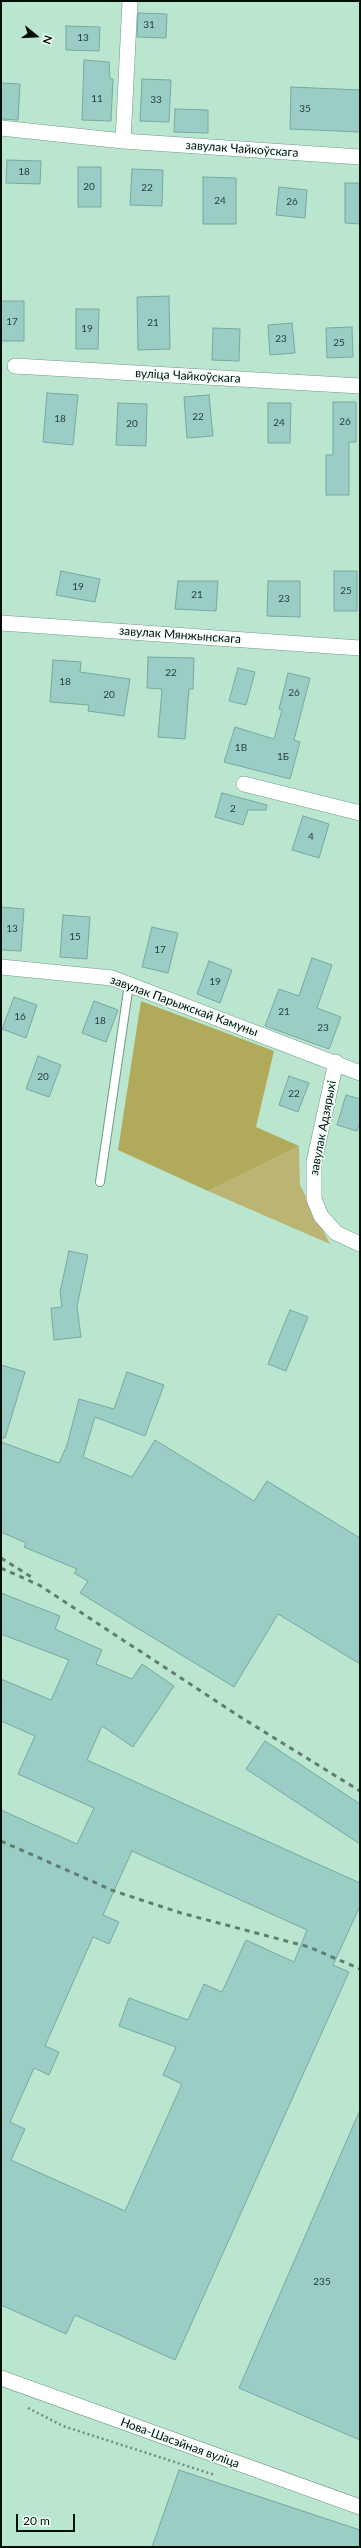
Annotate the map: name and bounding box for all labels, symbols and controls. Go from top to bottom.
north arrow [16,16,56,56]
house number: 31 [143,19,155,31]
house number: 13 [77,32,89,44]
text: N [40,34,55,46]
house number: 11 [91,93,103,105]
house number: 33 [150,94,162,106]
house number: 35 [299,103,311,115]
street label: завулак Чайкоўскага [185,138,299,160]
house number: 18 [18,166,30,178]
house number: 20 [83,181,95,193]
house number: 22 [141,182,153,194]
house number: 24 [214,195,226,207]
house number: 26 [286,196,298,208]
house number: 17 [6,316,18,328]
house number: 21 [147,317,159,329]
house number: 19 [81,323,93,335]
house number: 23 [275,333,287,345]
house number: 25 [333,337,345,349]
street label: вуліца Чайкоўскага [135,366,241,386]
house number: 22 [192,411,204,423]
house number: 18 [54,413,66,425]
house number: 26 [339,416,351,428]
house number: 24 [273,417,285,429]
house number: 20 [126,418,138,430]
house number: 19 [72,581,84,593]
house number: 25 [340,585,352,597]
house number: 21 [191,589,203,601]
house number: 23 [278,593,290,605]
street label: завулак Мянжынскага [118,624,242,646]
house number: 22 [165,667,177,679]
house number: 18 [59,676,71,688]
house number: 26 [288,687,300,699]
house number: 20 [103,689,115,701]
house number: 1В [235,742,247,754]
house number: 1Б [277,751,289,763]
house number: 2 [230,803,236,815]
house number: 4 [308,831,314,843]
house number: 13 [6,923,18,935]
house number: 15 [69,931,81,943]
house number: 17 [154,944,166,956]
street label: завулак Парыжскай Камуны [108,973,260,1039]
house number: 19 [209,976,221,988]
house number: 21 [278,1006,290,1018]
house number: 16 [14,1011,26,1023]
house number: 18 [94,1015,106,1027]
house number: 23 [317,1022,329,1034]
house number: 20 [37,1071,49,1083]
street label: завулак Адзярыхі [307,1079,339,1177]
house number: 22 [288,1088,300,1100]
house number: 235 [313,2276,331,2288]
street label: Нова-Шасэйная вуліца [119,2415,241,2471]
scale bar [18,2506,77,2532]
text: 20 m [23,2513,50,2528]

